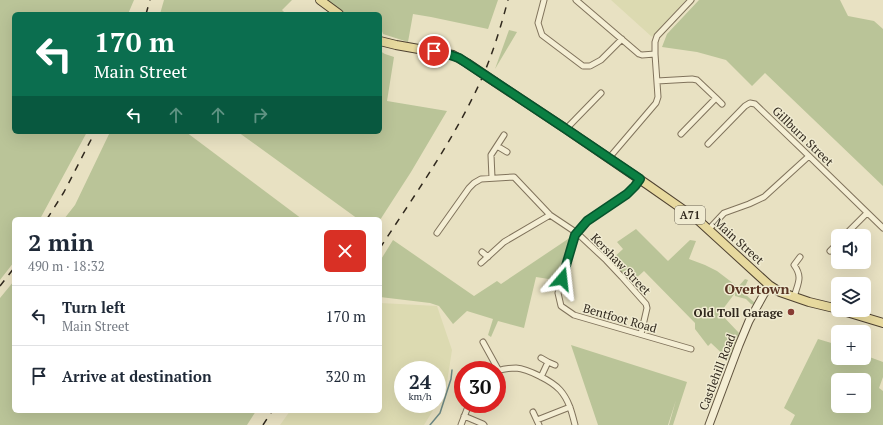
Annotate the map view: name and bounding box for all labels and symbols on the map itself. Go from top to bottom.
pin [417,34,451,68]
street label: Gillburn Street [769,103,837,169]
road number: A71 [675,206,705,224]
street label: Main Street [711,215,768,268]
street label: Kershaw Street [588,230,654,298]
position arrow [541,258,583,300]
district label: Overtown [724,279,790,298]
street label: Bentfoot Road [581,300,659,336]
place label: Old Toll Garage [694,305,784,320]
marker: Old Toll Garage [786,307,796,317]
street label: Castlehill Road [696,331,739,412]
speed limit sign: 30 [454,361,506,413]

